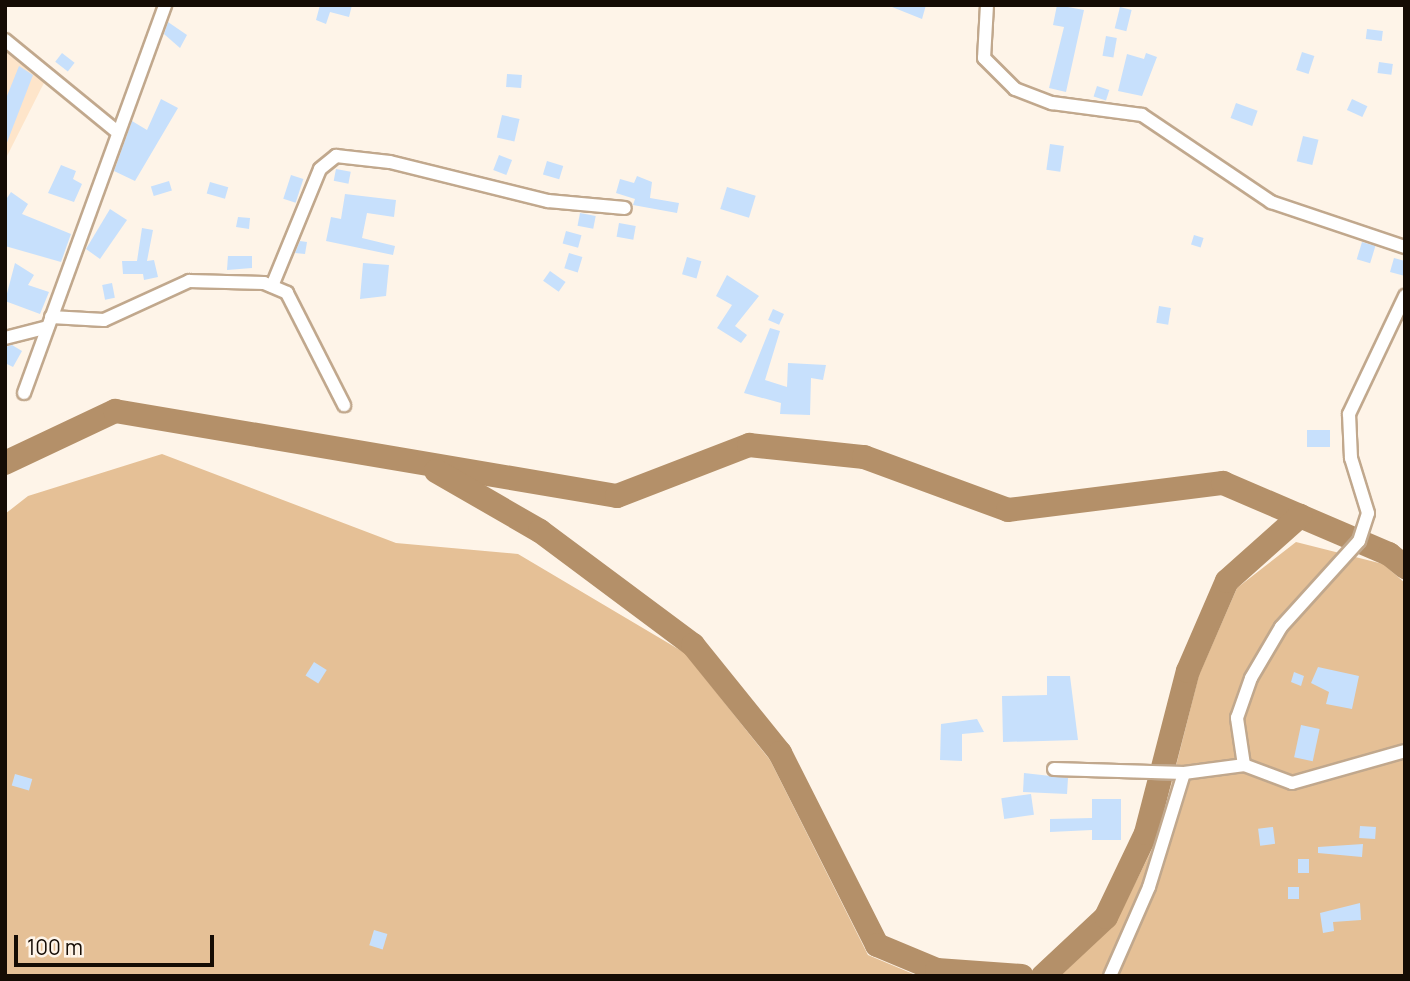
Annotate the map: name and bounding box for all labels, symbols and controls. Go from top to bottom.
scale bar [18,922,217,966]
text: 100 m [27,933,83,961]

